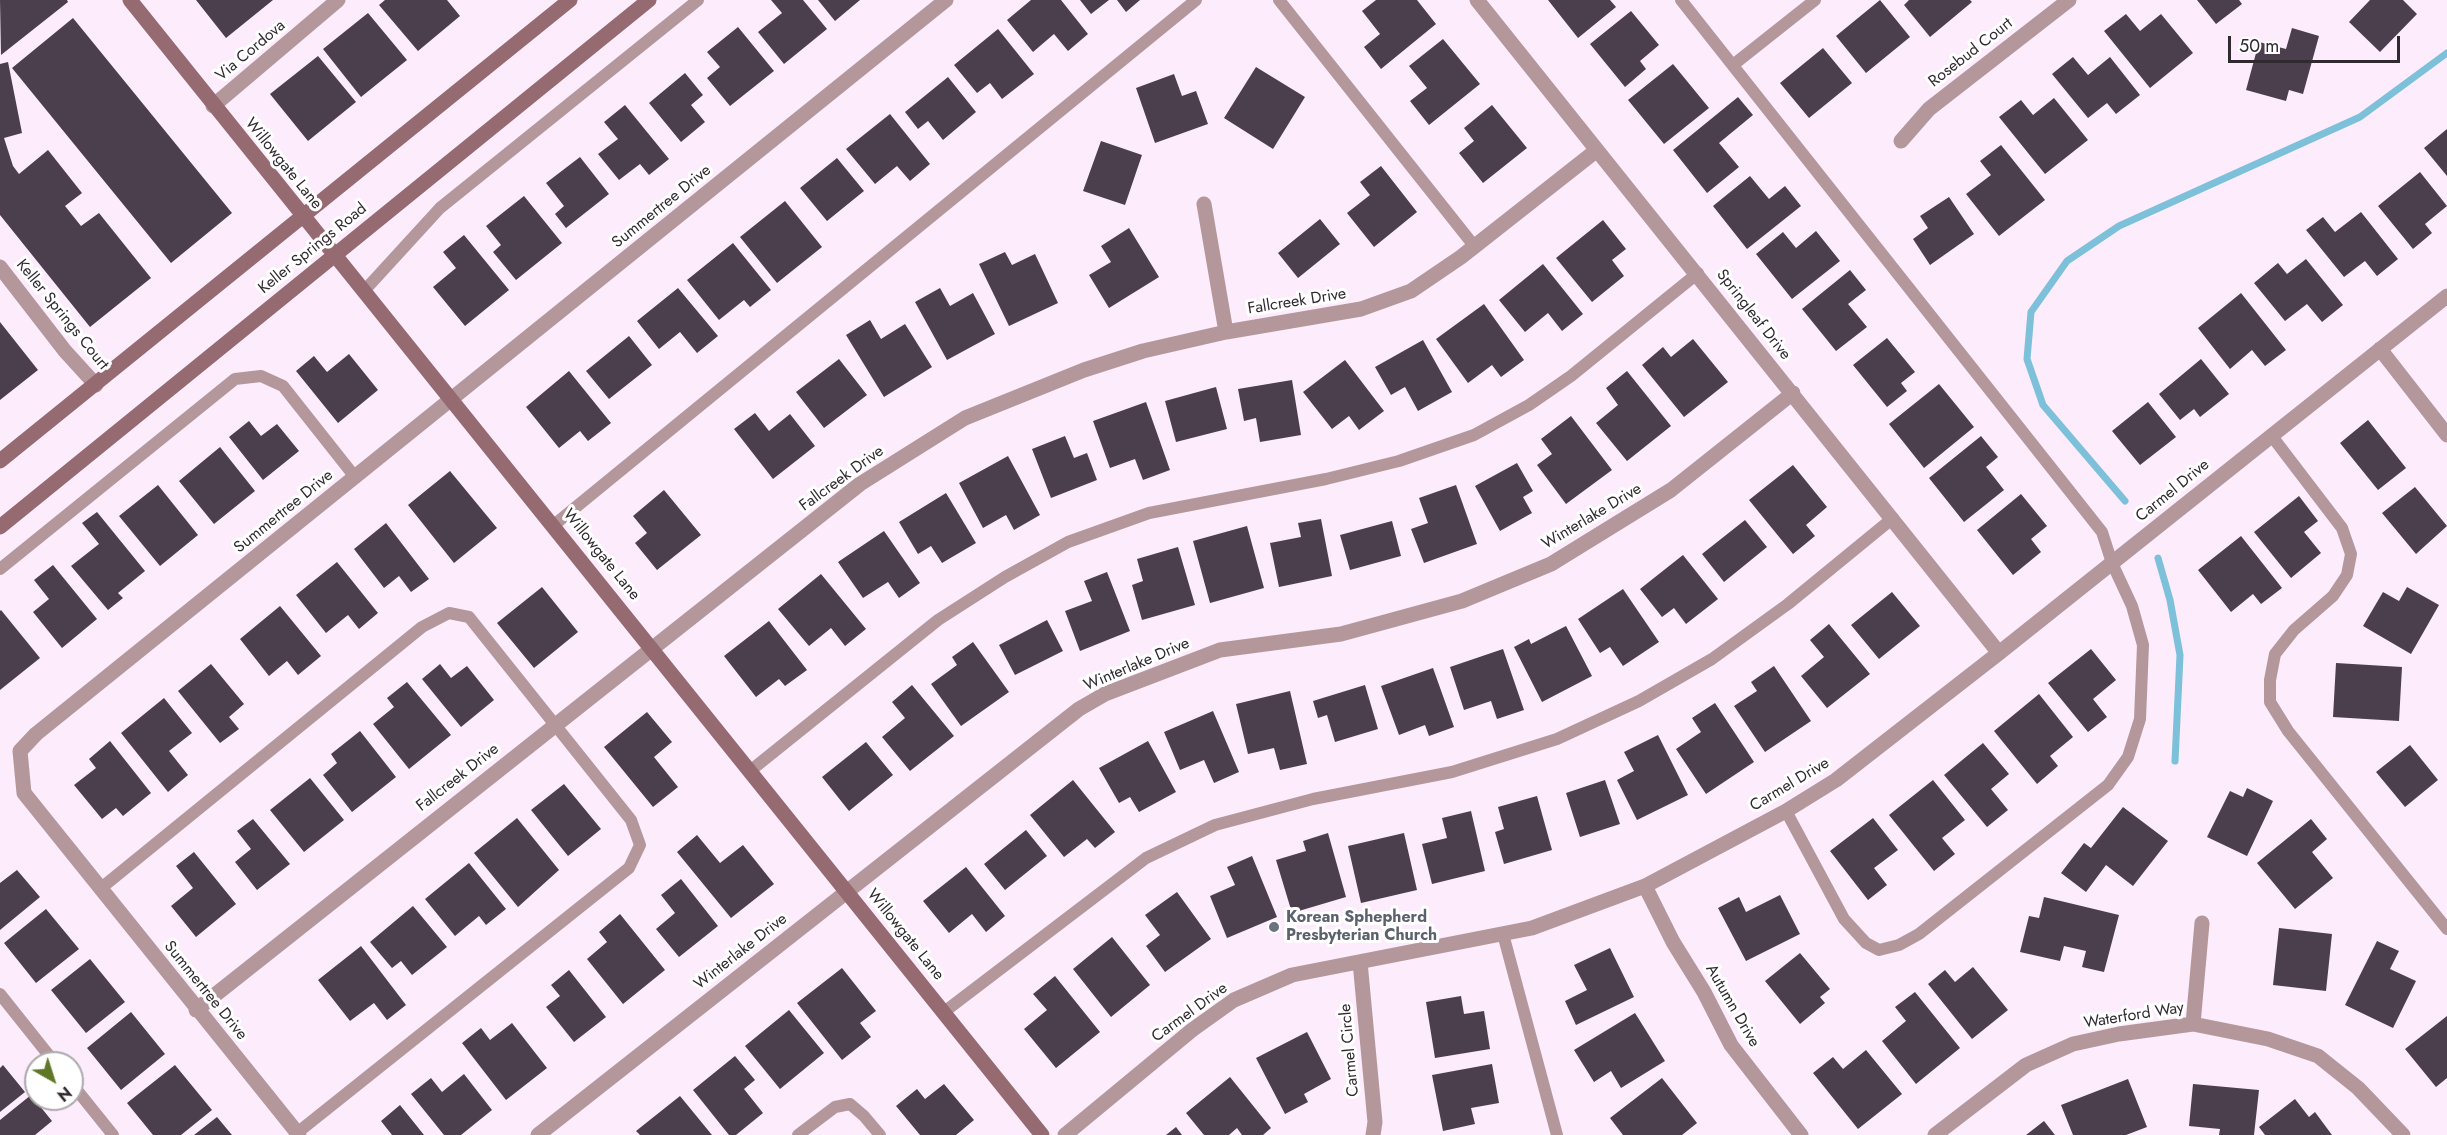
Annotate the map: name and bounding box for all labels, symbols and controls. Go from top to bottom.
street label: Rosebud Court [1925,14,2017,92]
street label: Via Cordova [212,16,290,86]
scale bar [2231,24,2404,62]
text: 50 m [2239,33,2279,59]
street label: Willowgate Lane [240,115,326,213]
street label: Summertree Drive [609,161,715,253]
street label: Keller Springs Road [255,200,371,298]
street label: Keller Springs Court [12,256,112,374]
street label: Springleaf Drive [1712,266,1794,364]
street label: Fallcreek Drive [1246,285,1348,319]
street label: Fallcreek Drive [796,442,888,516]
street label: Carmel Drive [2132,456,2214,526]
street label: Summertree Drive [231,466,337,558]
street label: Winterlake Drive [1539,480,1645,554]
street label: Willowgate Lane [558,506,644,604]
street label: Winterlake Drive [1081,634,1193,696]
street label: Fallcreek Drive [413,740,503,816]
street label: Carmel Drive [1747,754,1833,816]
street label: Willowgate Lane [862,886,948,984]
place label: Korean Sphepherd Presbyterian Church [1286,908,1437,946]
street label: Winterlake Drive [691,910,791,994]
marker: Korean Sphepherd Presbyterian Church [1267,920,1281,934]
street label: Summertree Drive [159,938,251,1044]
street label: Autumn Drive [1701,961,1763,1051]
street label: Carmel Drive [1148,979,1232,1047]
street label: Waterford Way [2083,999,2185,1033]
street label: Carmel Circle [1336,1003,1364,1097]
north arrow [24,1051,84,1111]
text: N [52,1081,77,1107]

